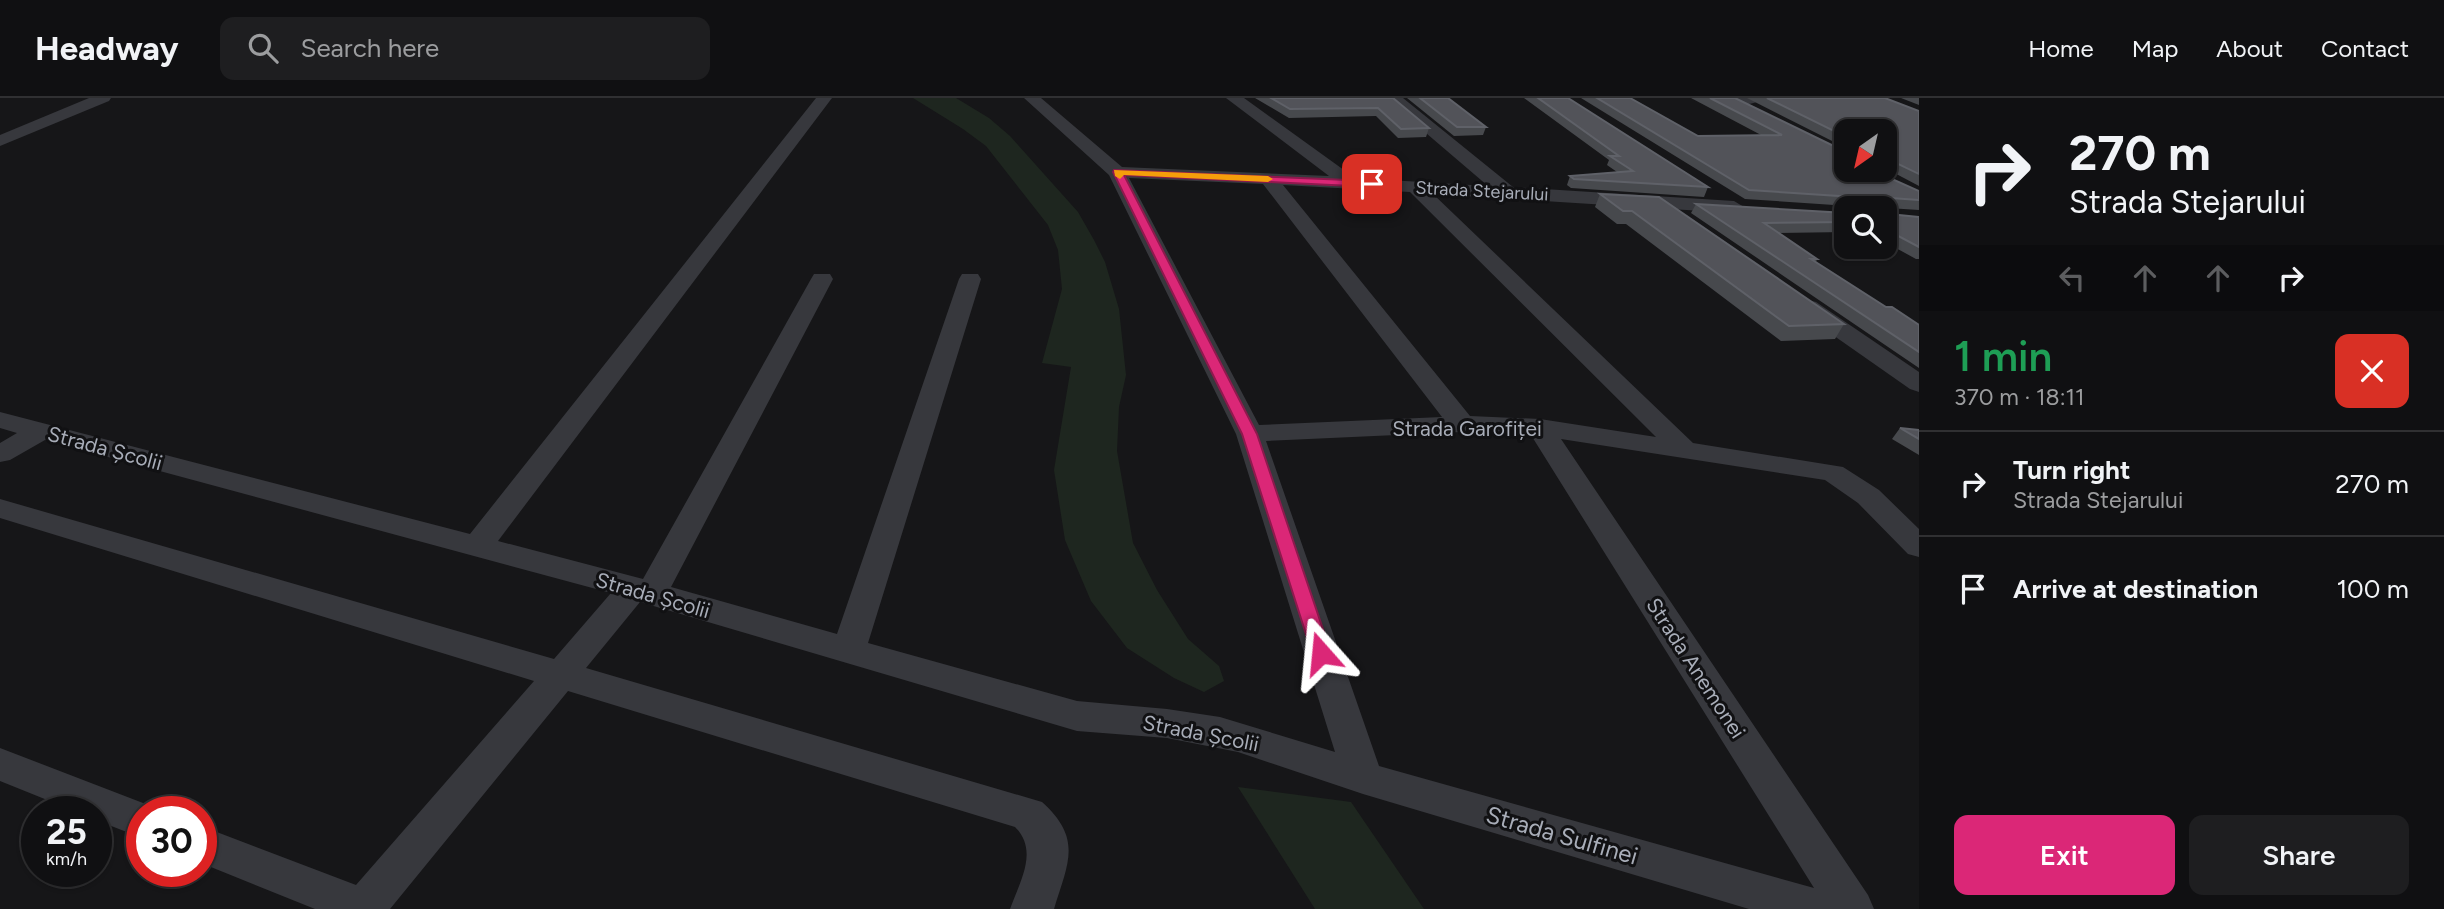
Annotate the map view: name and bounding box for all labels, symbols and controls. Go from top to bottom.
search box [220,17,710,80]
text: Headway [35,29,178,68]
icon: search [244,29,282,67]
text: Search here [300,32,439,64]
text: Home [2028,34,2094,63]
text: Map [2132,34,2178,63]
text: About [2216,34,2283,63]
text: Contact [2321,34,2409,63]
north arrow [1834,119,1897,182]
map controls [1834,119,1897,259]
text: 270 m [2069,123,2211,182]
icon: right [1954,126,2045,217]
pin [1342,154,1402,214]
icon: arrive [1353,165,1391,203]
street label: Strada Stejarului [1415,177,1549,205]
text: Strada Stejarului [2069,183,2306,221]
button: search [1834,196,1897,259]
icon: left [2053,259,2091,297]
icon: ahead [2126,259,2164,297]
icon: ahead [2199,259,2237,297]
icon: right [2272,259,2310,297]
text: 1 min [1954,331,2052,382]
button: close [2335,334,2409,408]
text: 370 m · 18:11 [1954,383,2085,411]
street label: Strada Garofiței [1392,416,1542,441]
street label: Strada Școlii [45,421,165,475]
text: Turn right [2013,454,2130,486]
icon: right [1954,465,1992,503]
text: 270 m [2335,468,2409,500]
text: Strada Stejarului [2013,486,2183,514]
street label: Strada Școlii [593,567,713,623]
icon: arrive [1954,570,1992,608]
text: Arrive at destination [2013,573,2258,605]
text: 100 m [2336,573,2409,605]
street label: Strada Anemonei [1641,593,1751,743]
position arrow [1284,616,1358,690]
street label: Strada Școlii [1141,710,1261,756]
speed limit sign: 30 [126,796,217,887]
street label: Strada Sulfinei [1483,800,1641,870]
text: 25 [46,811,87,853]
button: Exit [1954,815,2175,895]
button: Share [2189,815,2409,895]
text: km/h [46,848,87,870]

